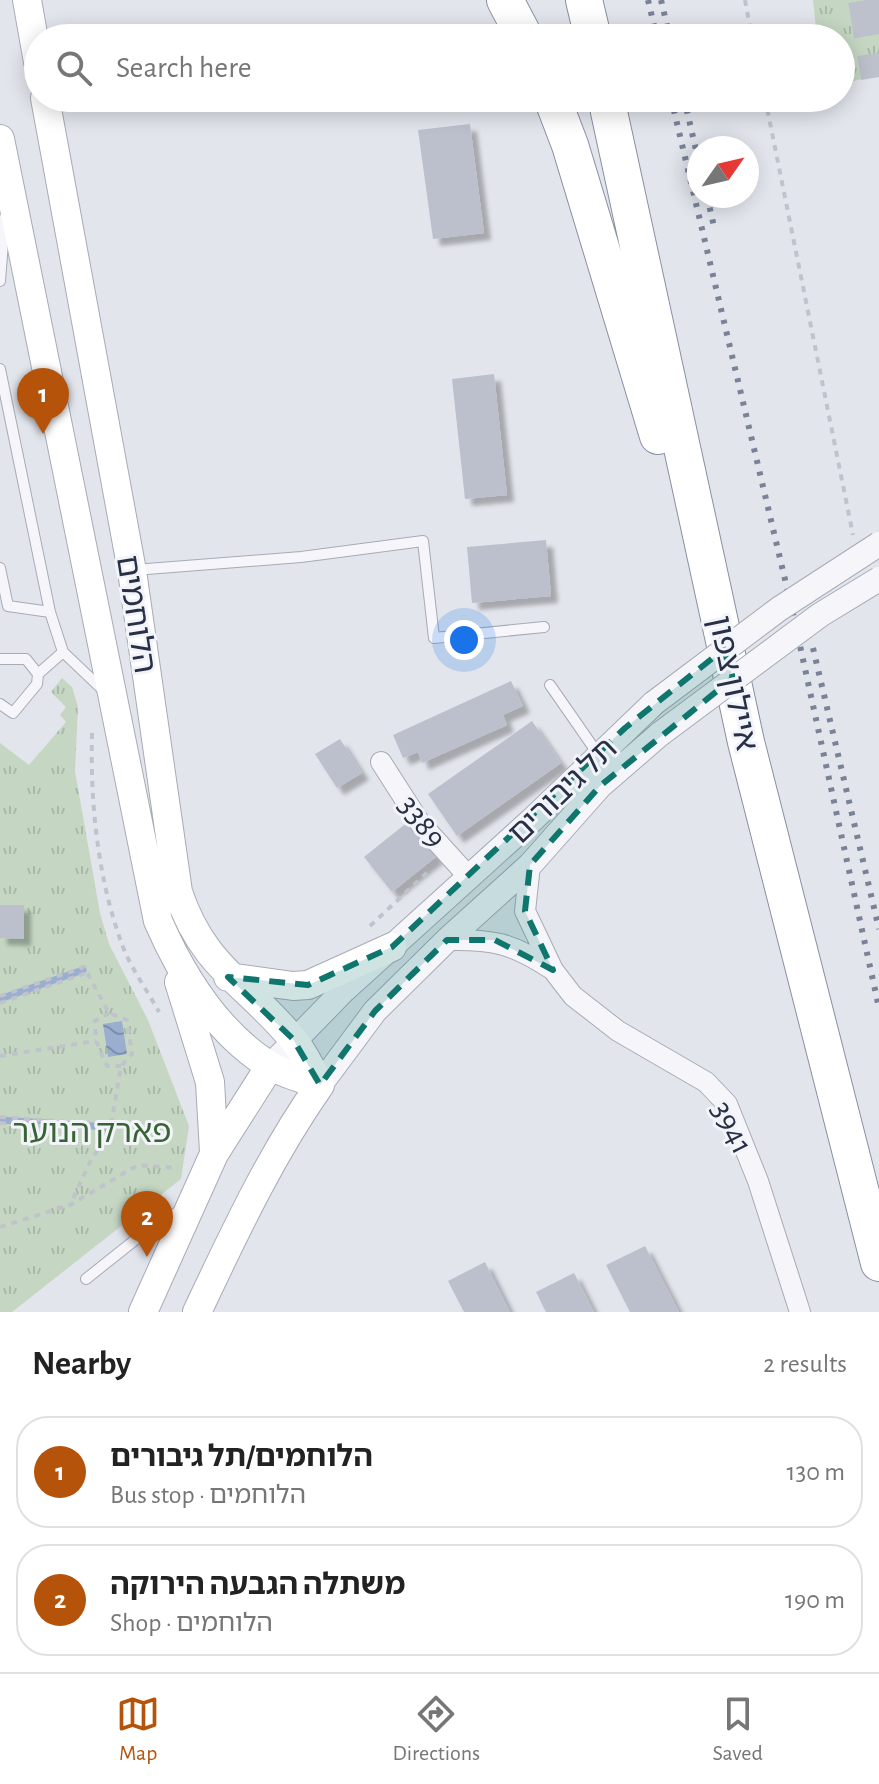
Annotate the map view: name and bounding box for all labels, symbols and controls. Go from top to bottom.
search box [24,24,855,112]
icon: search [52,46,96,90]
text: Search here [116,53,252,83]
north arrow [687,136,759,208]
pin: 1 [17,368,69,434]
street label: הלוחמים [111,553,161,675]
street label: איילון צפון [703,613,763,754]
your location [444,620,484,660]
street label: תל גיבורים [502,732,623,850]
street label: 3389 [392,789,452,854]
street label: 3941 [705,1096,759,1159]
park label: פארק הנוער [12,1116,172,1148]
pin: 2 [121,1191,173,1257]
text: Nearby [32,1347,131,1381]
text: 2 results [763,1351,847,1377]
text: הלוחמים/תל גיבורים [110,1442,373,1472]
text: 1 [55,1459,65,1485]
text: 130 m [787,1459,845,1485]
text: Bus stop · הלוחמים [110,1482,306,1508]
text: משתלה הגבעה הירוקה [110,1570,405,1600]
text: 2 [54,1587,66,1613]
text: 190 m [785,1587,845,1613]
text: Shop · הלוחמים [110,1610,273,1636]
tab: Map [116,1692,160,1766]
tab: Directions [392,1692,480,1766]
tab: Saved [712,1692,763,1766]

